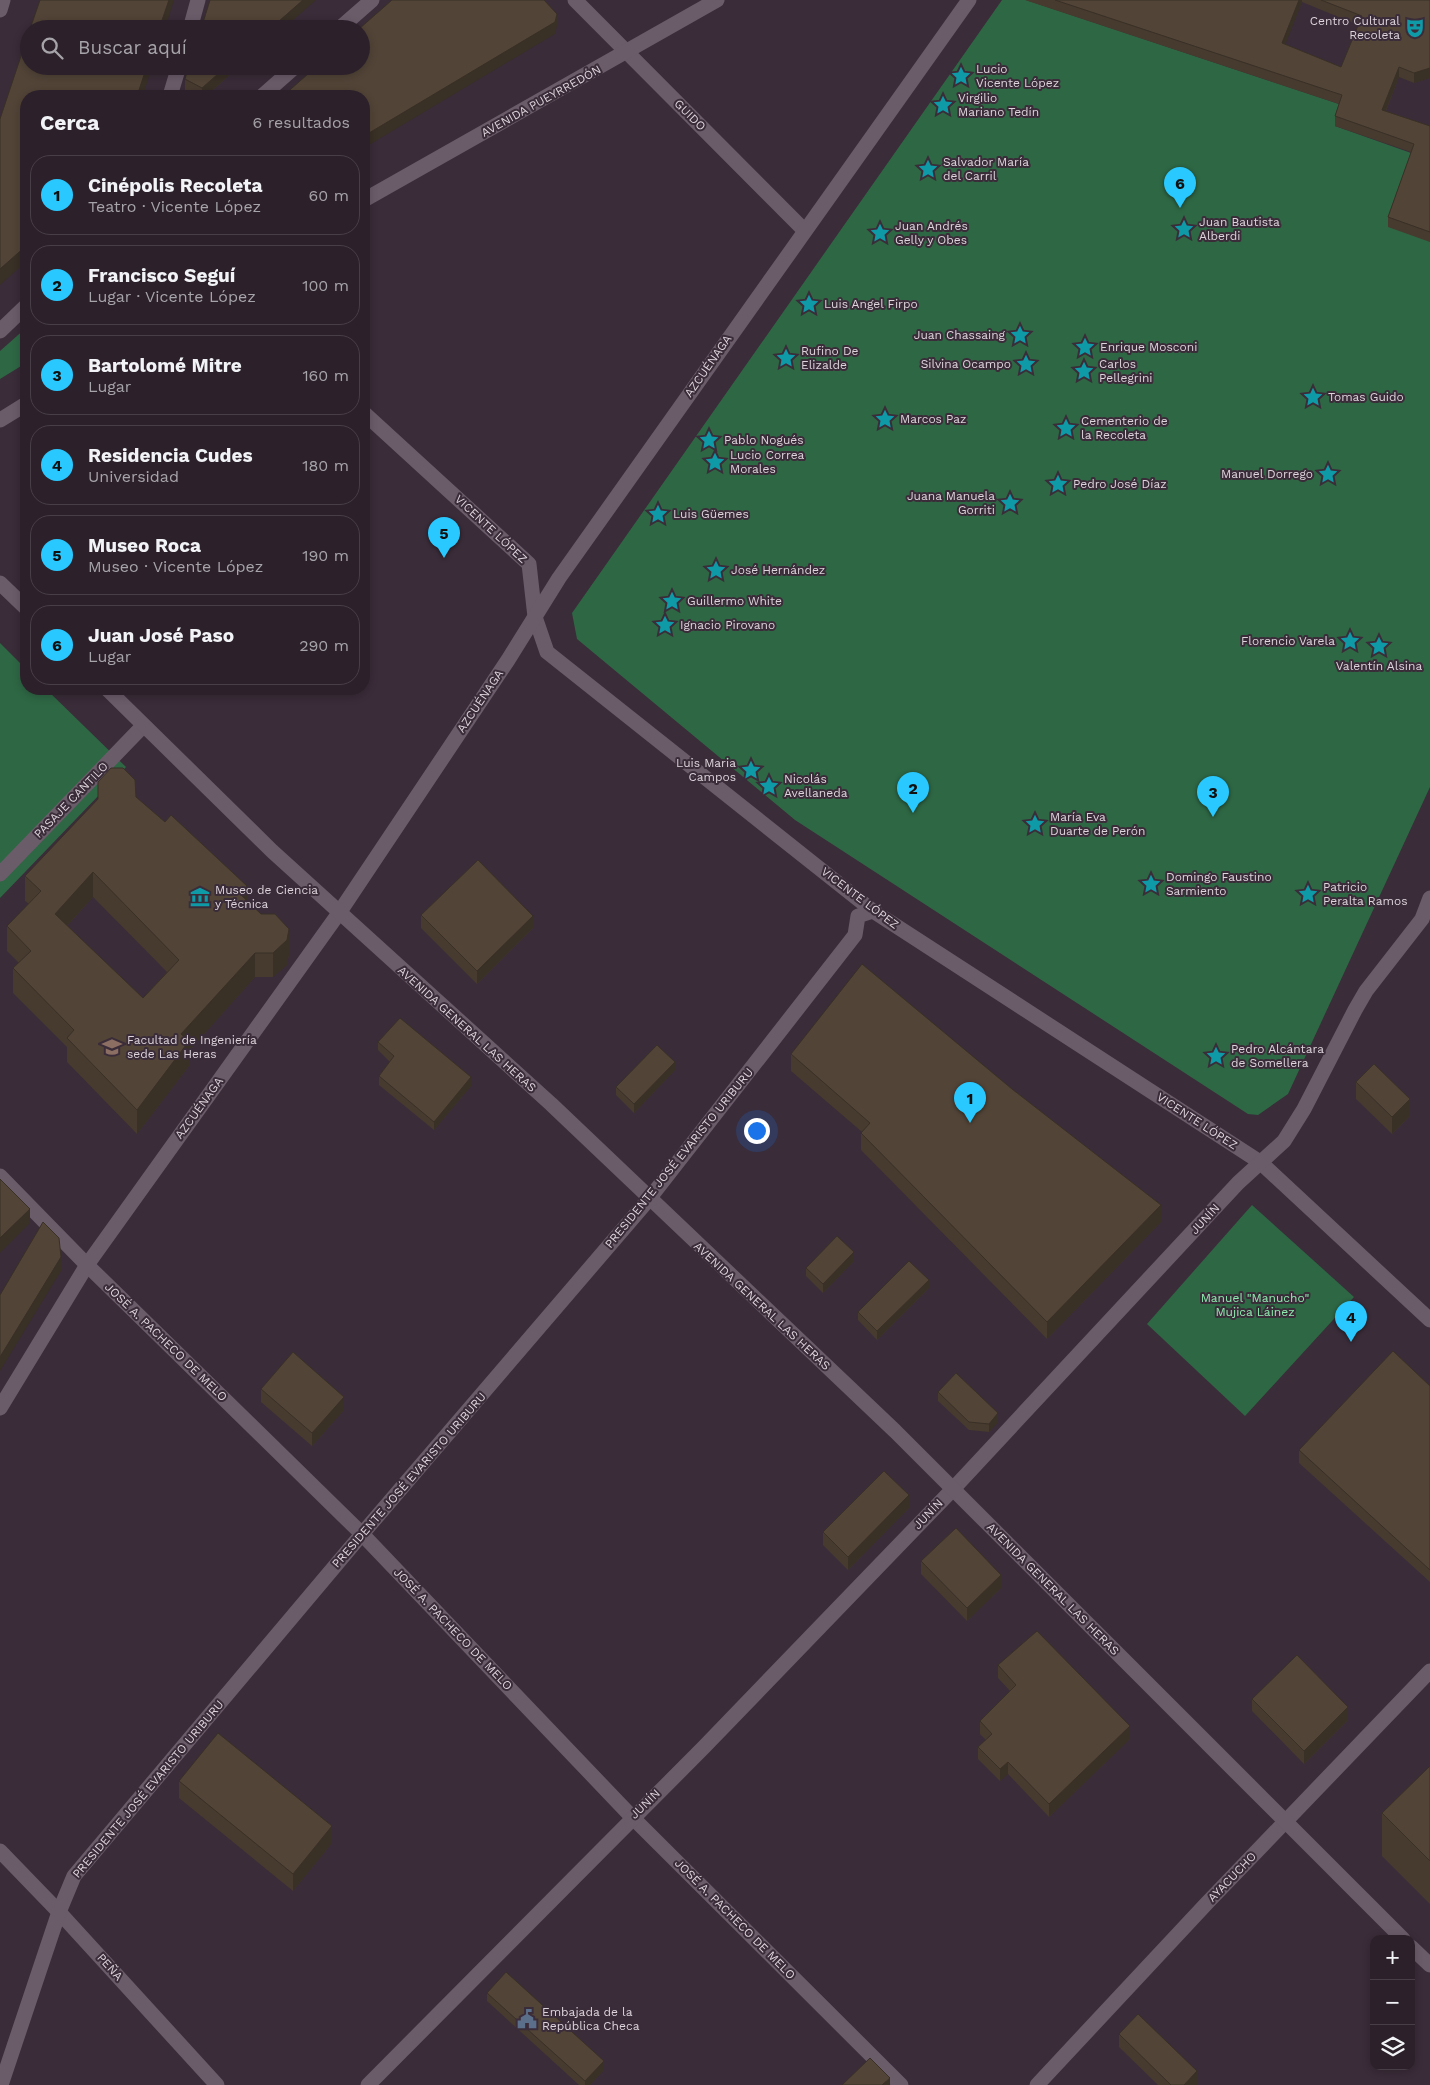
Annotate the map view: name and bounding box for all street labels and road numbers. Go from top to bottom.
street label: AVENIDA PUEYRREDÓN [479,62,603,140]
street label: GUIDO [671,96,709,134]
street label: AZCUÉNAGA [681,332,735,400]
street label: VICENTE LÓPEZ [452,492,530,566]
street label: AZCUÉNAGA [454,667,506,735]
street label: PASAJE CANTILO [31,759,111,841]
street label: VICENTE LÓPEZ [818,864,902,932]
street label: AVENIDA GENERAL LAS HERAS [395,963,539,1095]
street label: PRESIDENTE JOSÉ EVARISTO URIBURU [602,1065,756,1251]
street label: AZCUÉNAGA [172,1074,226,1142]
street label: VICENTE LÓPEZ [1154,1090,1240,1152]
street label: JUNÍN [1187,1201,1223,1237]
street label: AVENIDA GENERAL LAS HERAS [691,1239,833,1373]
street label: JOSÉ A. PACHECO DE MELO [102,1280,230,1404]
street label: PRESIDENTE JOSÉ EVARISTO URIBURU [329,1390,489,1570]
street label: JUNÍN [910,1496,946,1532]
street label: AVENIDA GENERAL LAS HERAS [984,1520,1122,1658]
street label: JOSÉ A. PACHECO DE MELO [391,1565,515,1693]
street label: PRESIDENTE JOSÉ EVARISTO URIBURU [69,1697,227,1881]
street label: JUNÍN [627,1786,663,1822]
street label: AYACUCHO [1205,1849,1259,1905]
street label: JOSÉ A. PACHECO DE MELO [672,1856,798,1982]
street label: PEÑA [94,1951,126,1984]

